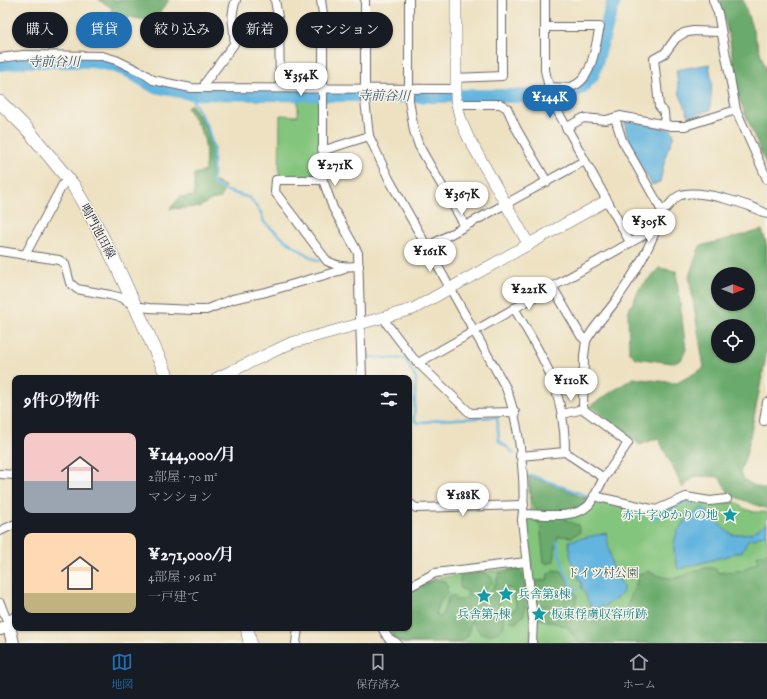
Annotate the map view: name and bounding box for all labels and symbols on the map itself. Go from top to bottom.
water label: 寺前谷川 [28,54,82,71]
pin: ¥354K [273,63,329,97]
pin: ¥144K [522,85,578,119]
water label: 寺前谷川 [358,88,412,105]
pin: ¥271K [307,153,363,187]
pin: ¥367K [434,182,490,216]
street label: 鳴門池田線 [77,201,118,261]
pin: ¥305K [621,209,677,243]
pin: ¥161K [402,239,458,273]
north arrow [711,267,755,311]
pin: ¥221K [501,277,557,311]
pin: ¥110K [543,368,599,402]
pin: ¥188K [435,483,491,517]
place icon: 赤十字ゆかりの地 [721,506,739,524]
place label: 赤十字ゆかりの地 [622,508,718,523]
park label: ドイツ村公園 [567,566,639,581]
place icon: 兵舎第8棟 [497,585,515,603]
place icon: 兵舎第7棟 [475,587,493,605]
place label: 兵舎第8棟 [518,587,571,602]
place icon: 板東俘虜収容所跡 [530,605,548,623]
place label: 兵舎第7棟 [457,607,511,622]
place label: 板東俘虜収容所跡 [551,607,647,622]

